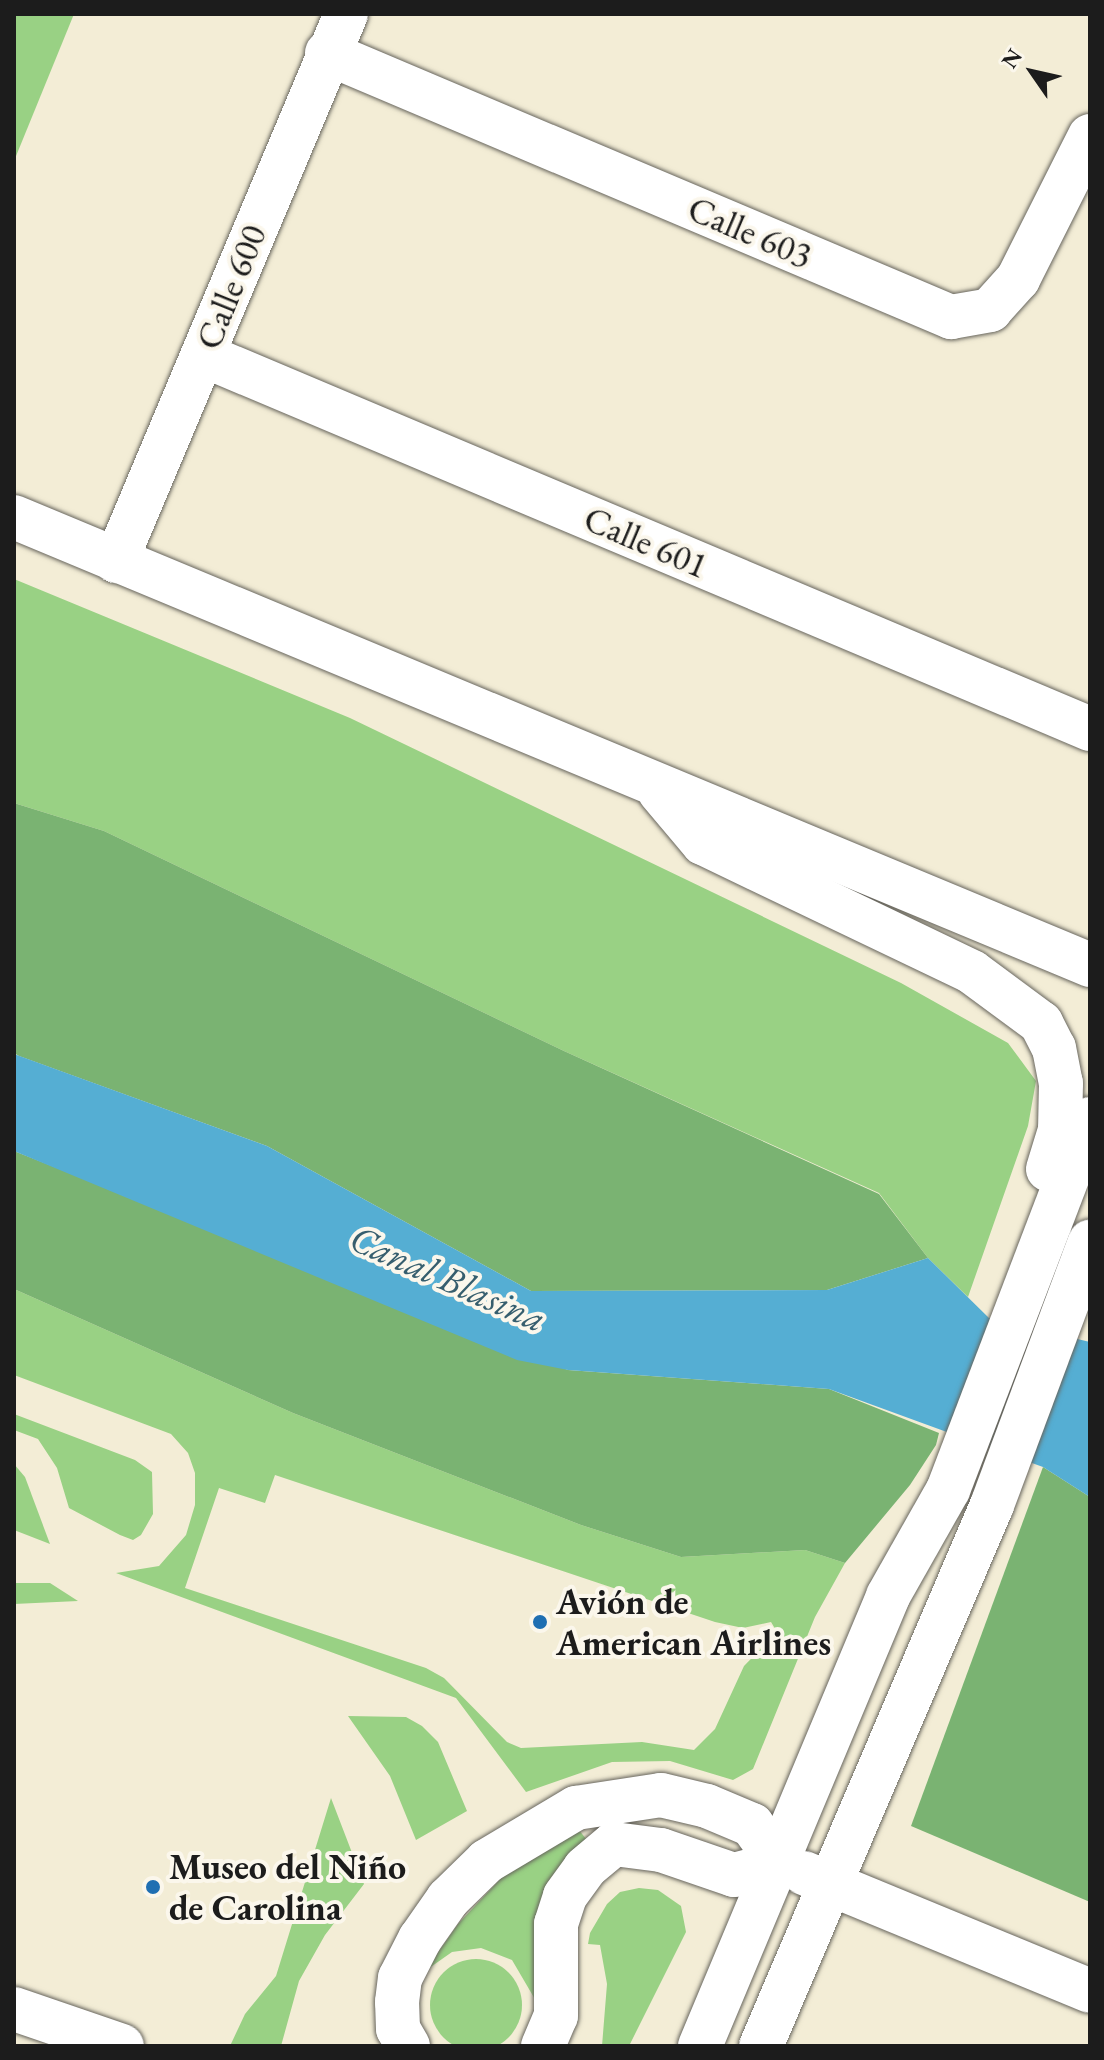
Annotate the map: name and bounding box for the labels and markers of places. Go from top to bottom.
place label: Avión de American Airlines [556,1579,831,1664]
marker: Avión de American Airlines [531,1613,549,1631]
place label: Museo del Niño de Carolina [169,1844,406,1929]
marker: Museo del Niño de Carolina [144,1878,162,1896]

